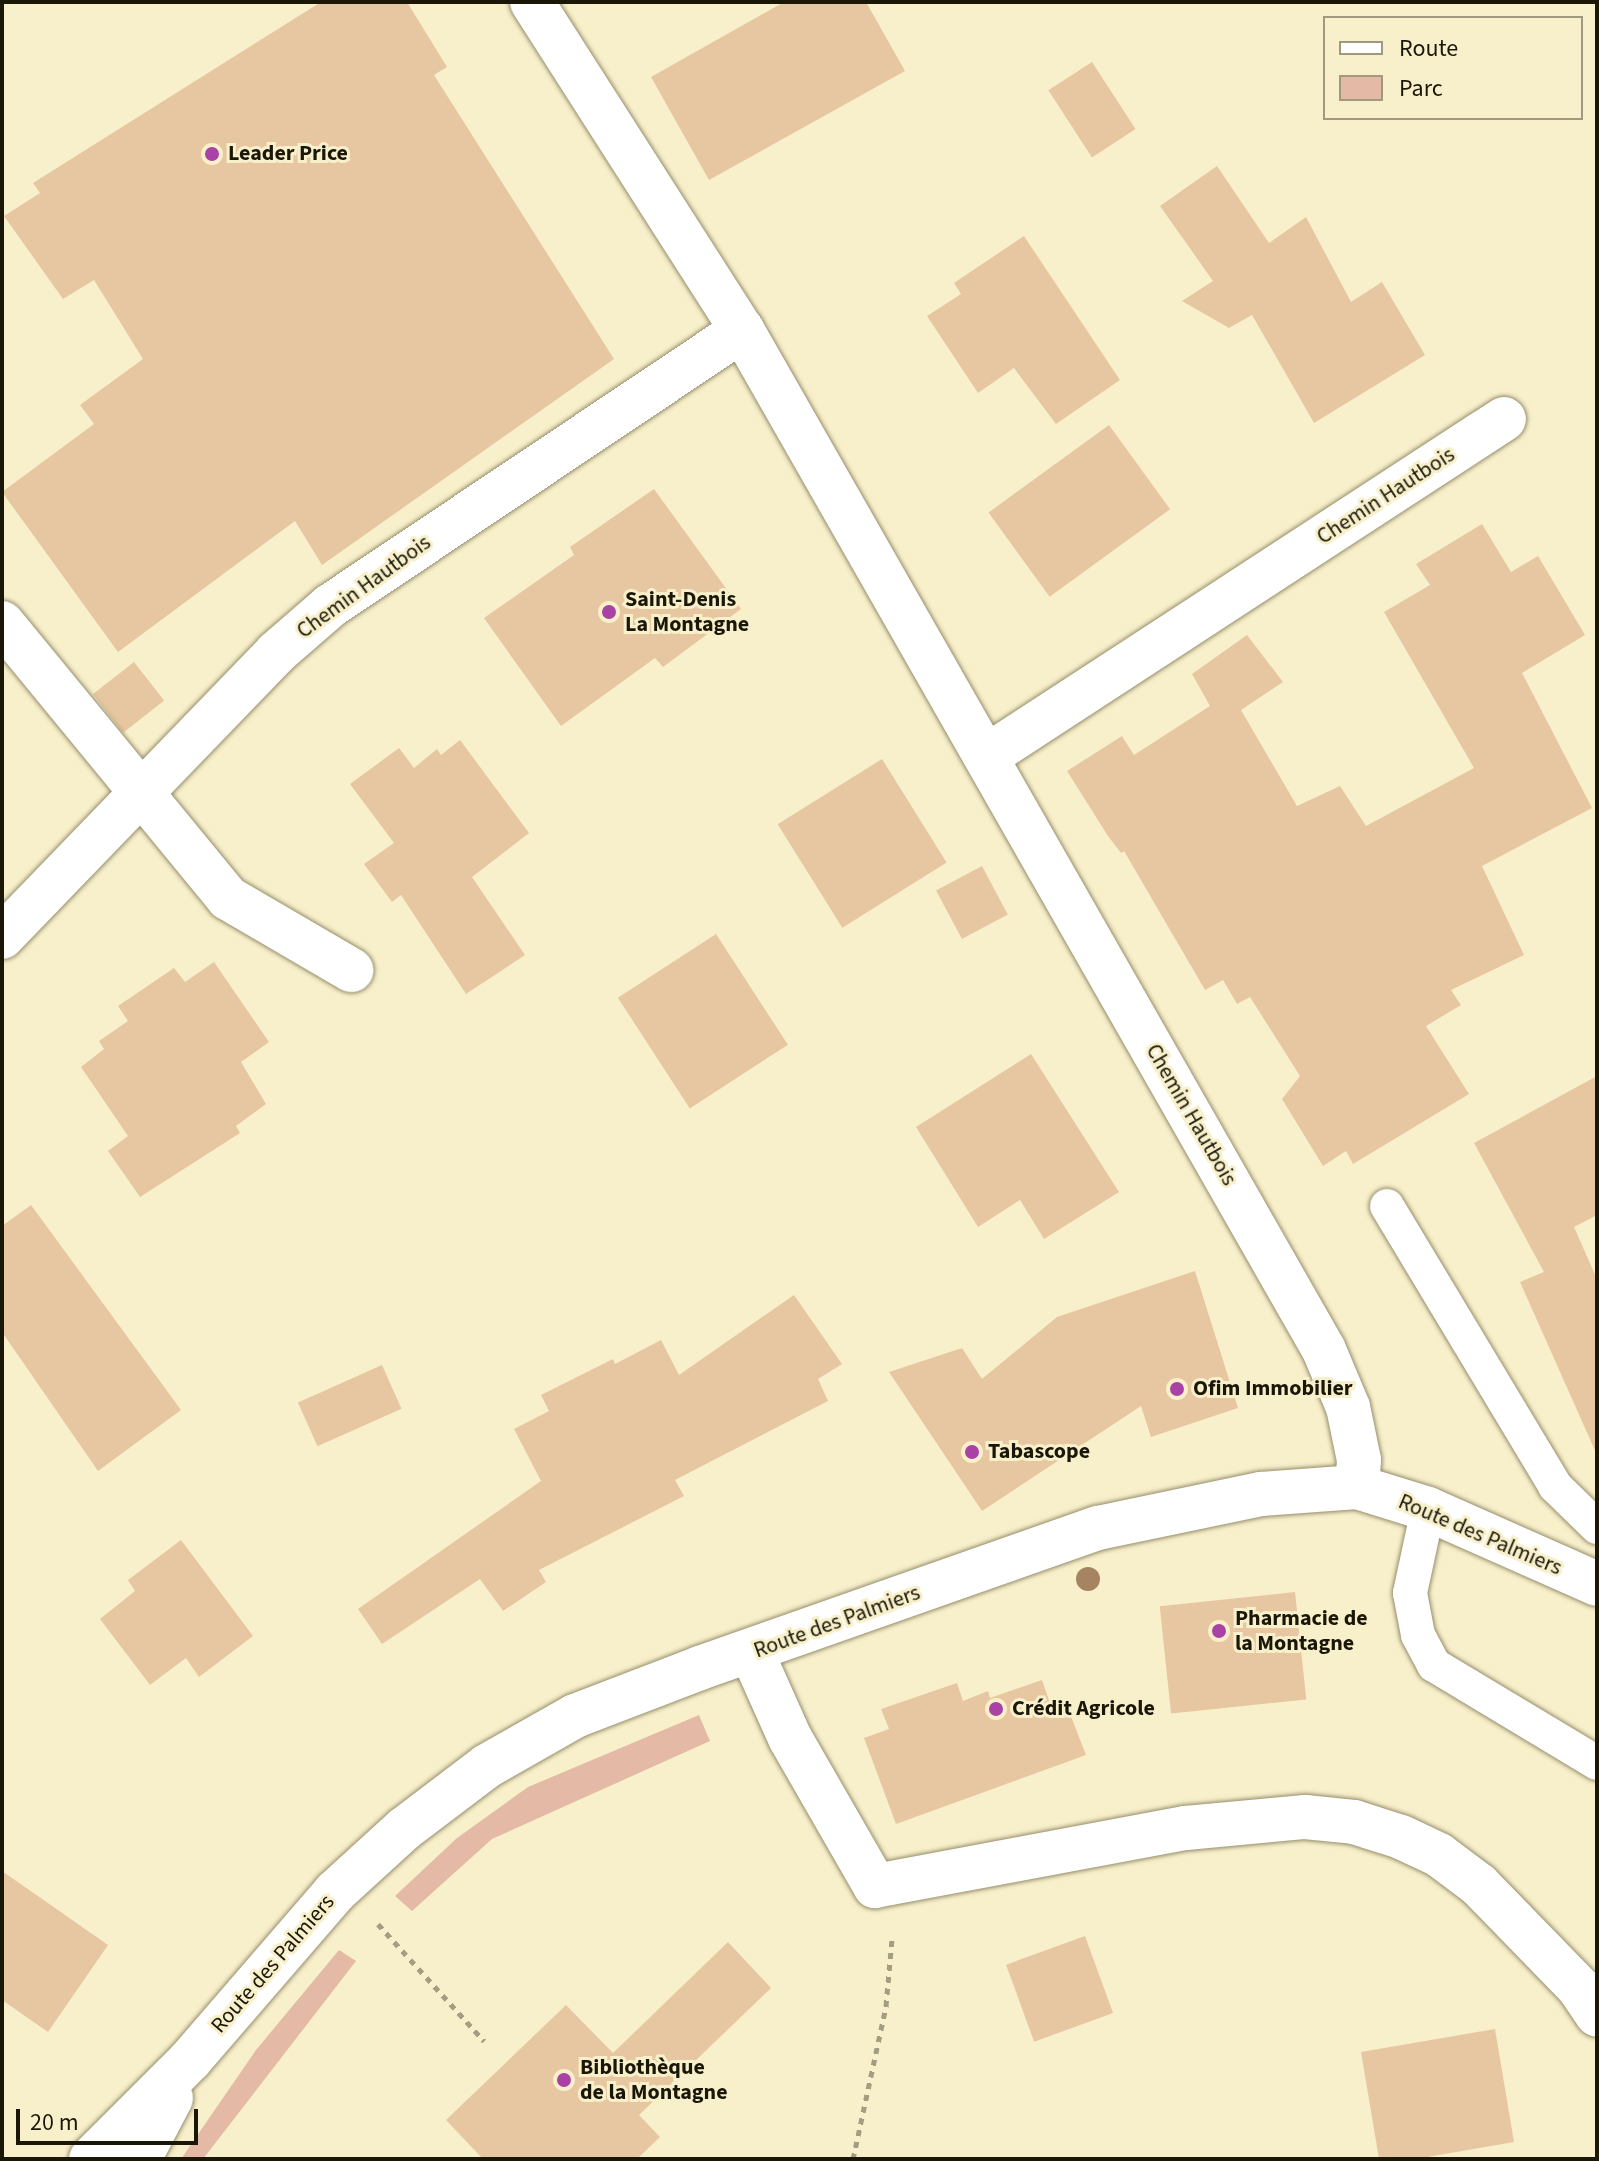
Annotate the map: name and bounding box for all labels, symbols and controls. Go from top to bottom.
legend [1323,16,1583,120]
text: Route [1399,31,1458,66]
text: Parc [1399,71,1443,106]
place label: Leader Price [228,141,348,167]
marker: Leader Price [203,145,221,163]
street label: Chemin Hautbois [1312,442,1460,550]
street label: Chemin Hautbois [292,530,436,644]
place label: Saint-Denis La Montagne [625,586,749,638]
marker: Saint-Denis La Montagne [600,603,618,621]
street label: Chemin Hautbois [1140,1040,1242,1190]
place label: Ofim Immobilier [1193,1376,1353,1402]
marker: Ofim Immobilier [1168,1380,1186,1398]
place label: Tabascope [988,1439,1090,1465]
marker: Tabascope [963,1443,981,1461]
street label: Route des Palmiers [1394,1489,1566,1581]
street label: Route des Palmiers [750,1580,924,1664]
place label: Pharmacie de la Montagne [1235,1605,1368,1656]
marker: Pharmacie de la Montagne [1210,1622,1228,1640]
place label: Crédit Agricole [1012,1696,1155,1722]
marker: Crédit Agricole [987,1700,1005,1718]
street label: Route des Palmiers [206,1889,340,2039]
place label: Bibliothèque de la Montagne [580,2054,728,2106]
marker: Bibliothèque de la Montagne [555,2071,573,2089]
scale bar [20,2093,202,2143]
text: 20 m [30,2105,79,2140]

